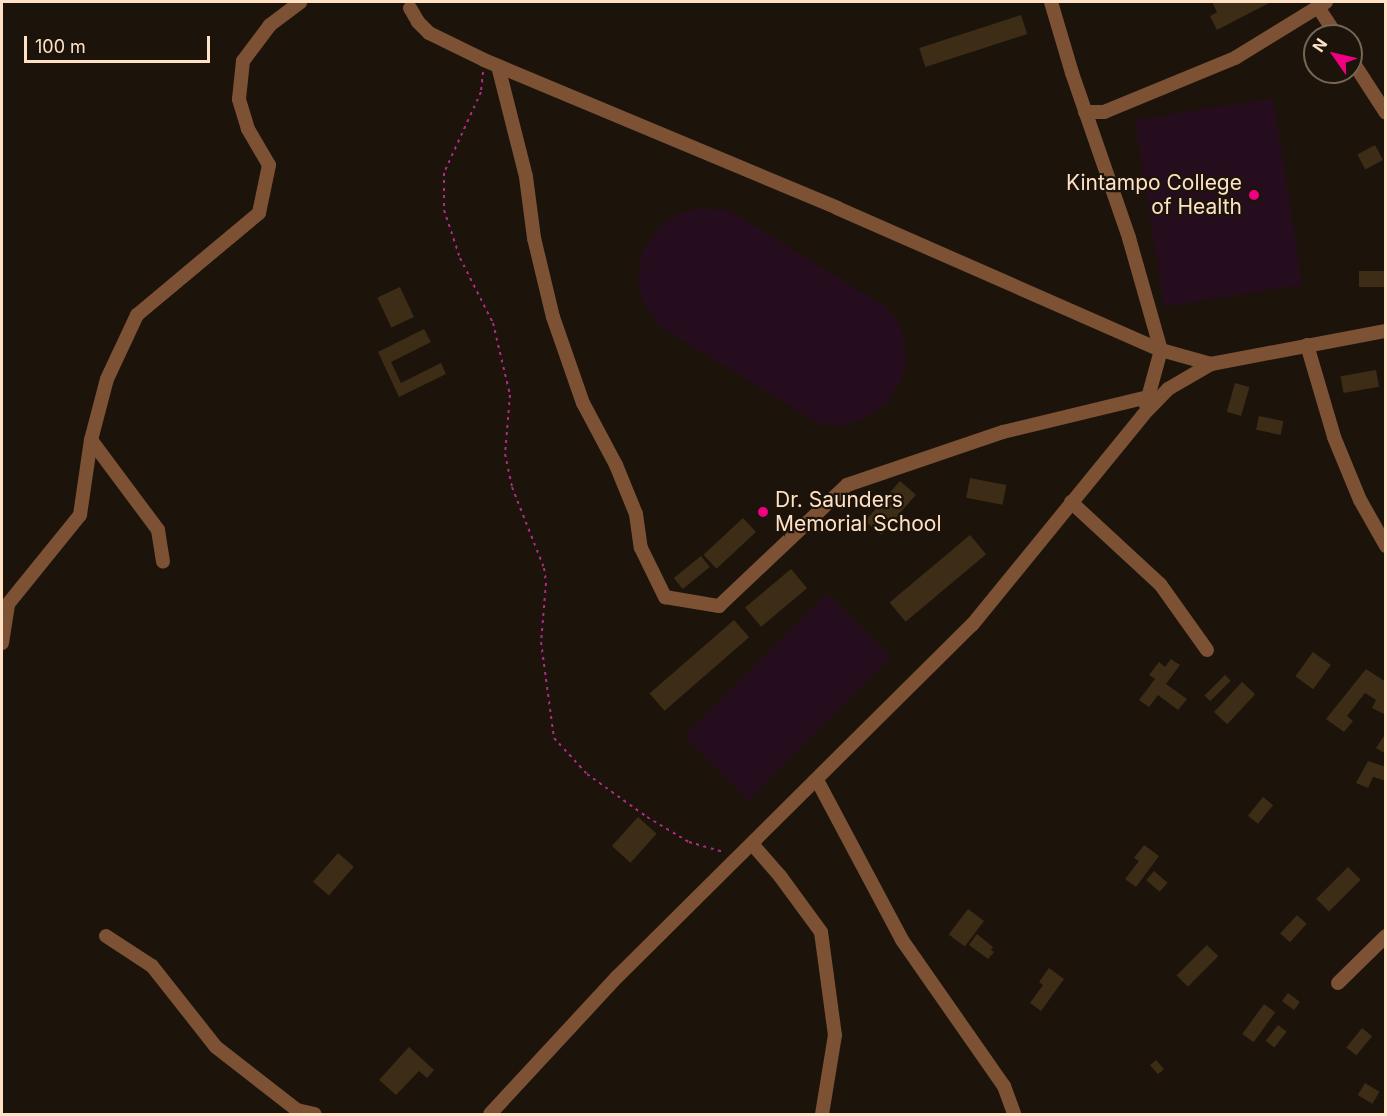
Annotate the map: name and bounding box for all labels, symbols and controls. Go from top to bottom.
scale bar [27,24,213,62]
north arrow [1303,24,1363,84]
text: N [1308,34,1331,56]
text: 100 m [35,36,86,57]
place label: Kintampo College of Health [1066,170,1242,220]
marker: Kintampo College of Health [1247,188,1261,202]
place label: Dr. Saunders Memorial School [775,487,941,537]
marker: Dr. Saunders Memorial School [756,505,770,519]

